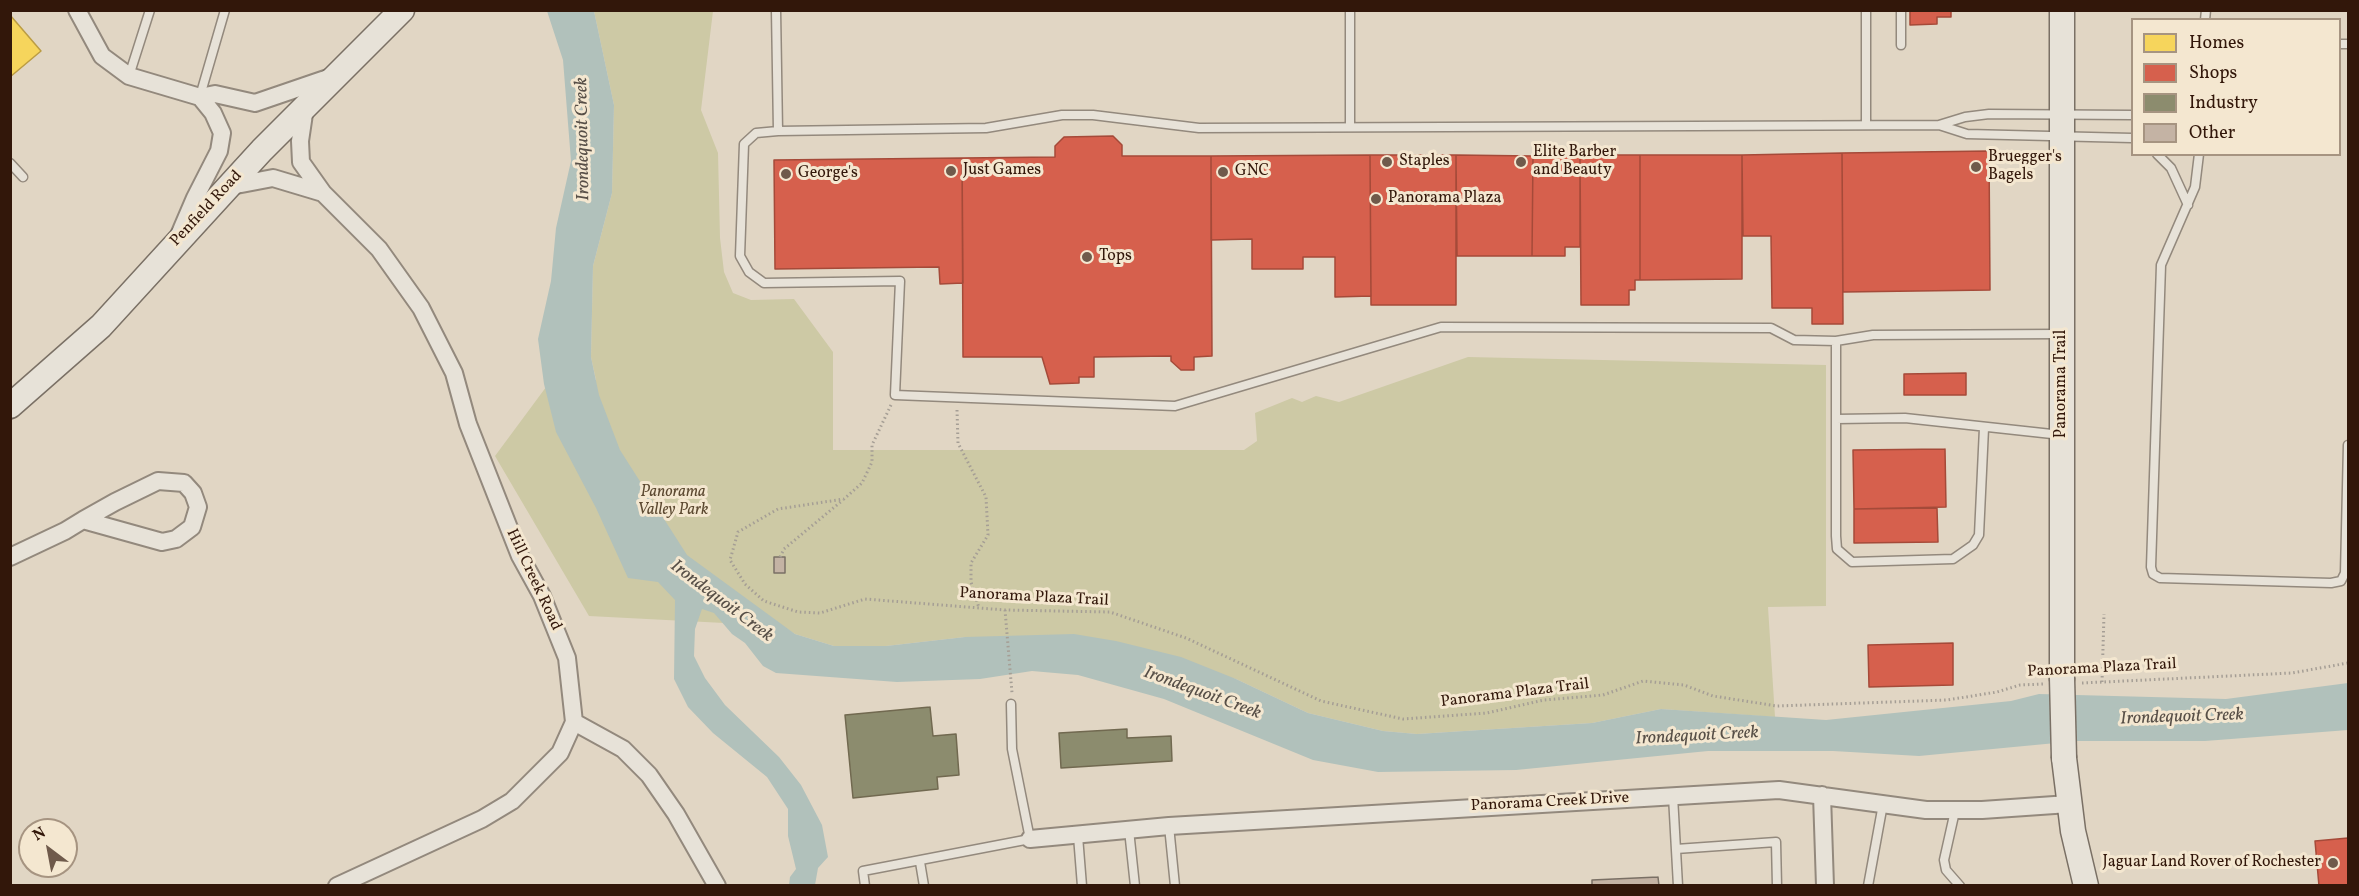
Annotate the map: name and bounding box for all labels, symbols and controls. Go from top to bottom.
legend [2131,18,2341,156]
text: Homes [2189,31,2244,56]
text: Shops [2189,61,2237,86]
water label: Irondequoit Creek [572,77,596,201]
text: Industry [2189,91,2258,116]
text: Other [2189,121,2235,146]
place label: Elite Barber and Beauty [1533,143,1616,181]
place label: Bruegger's Bagels [1988,148,2062,186]
place label: Staples [1399,152,1450,172]
marker: Staples [1380,155,1394,169]
marker: Elite Barber and Beauty [1514,155,1528,169]
marker: Bruegger's Bagels [1969,160,1983,174]
place label: Just Games [963,161,1041,181]
place label: GNC [1235,162,1269,182]
place label: George's [798,164,858,184]
marker: Just Games [944,164,958,178]
marker: GNC [1216,165,1230,179]
street label: Penfield Road [167,167,247,251]
marker: George's [779,167,793,181]
place label: Panorama Plaza [1388,189,1501,209]
marker: Panorama Plaza [1369,192,1383,206]
place label: Tops [1099,247,1132,267]
marker: Tops [1080,250,1094,264]
street label: Panorama Trail [2052,330,2072,438]
park label: Panorama Valley Park [638,483,708,521]
street label: Hill Creek Road [501,526,565,634]
water label: Irondequoit Creek [665,556,777,648]
street label: Panorama Plaza Trail [959,584,1109,612]
street label: Panorama Plaza Trail [2027,655,2177,683]
water label: Irondequoit Creek [1140,663,1264,725]
street label: Panorama Plaza Trail [1440,675,1590,713]
water label: Irondequoit Creek [2120,705,2244,731]
water label: Irondequoit Creek [1635,723,1759,751]
street label: Panorama Creek Drive [1470,789,1630,817]
north arrow [18,818,78,878]
text: N [29,822,50,847]
place label: Jaguar Land Rover of Rochester [2102,853,2321,873]
marker: Jaguar Land Rover of Rochester [2326,856,2340,870]

